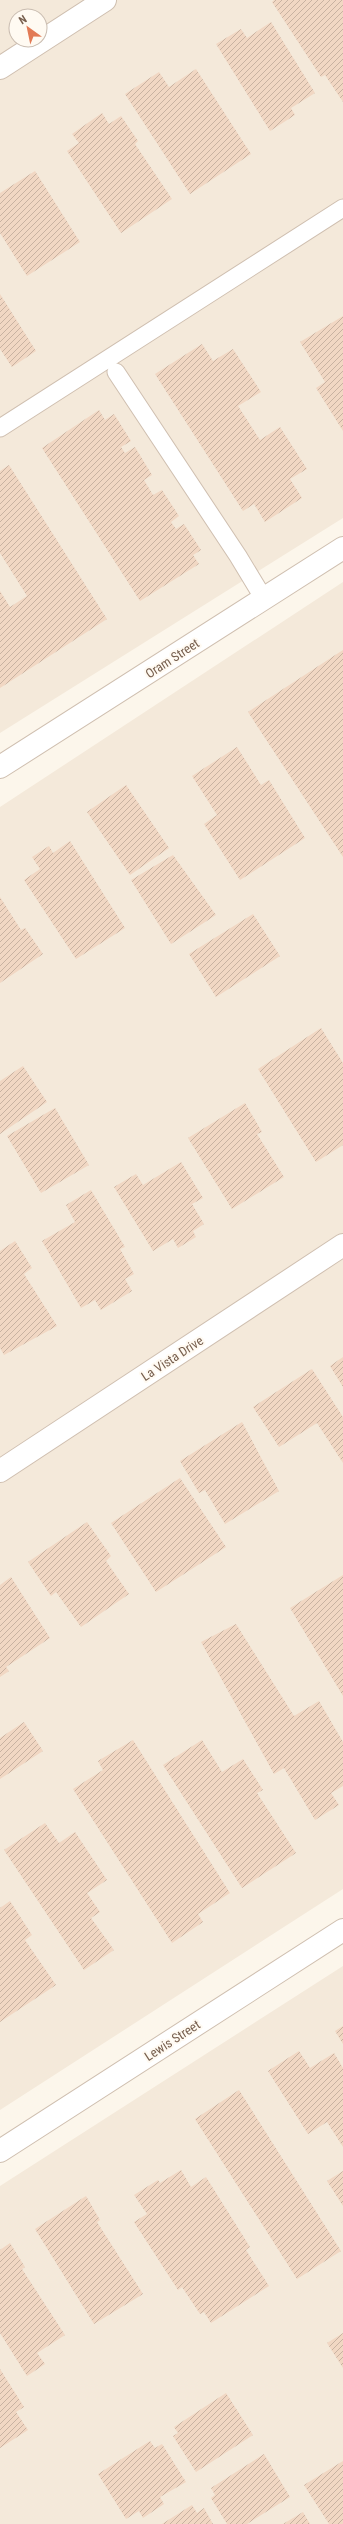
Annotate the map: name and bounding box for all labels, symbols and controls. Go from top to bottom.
north arrow [8,8,48,48]
text: N [16,13,29,27]
street label: Oram Street [143,635,202,681]
street label: La Vista Drive [139,1333,206,1384]
street label: Lewis Street [142,2017,203,2064]

